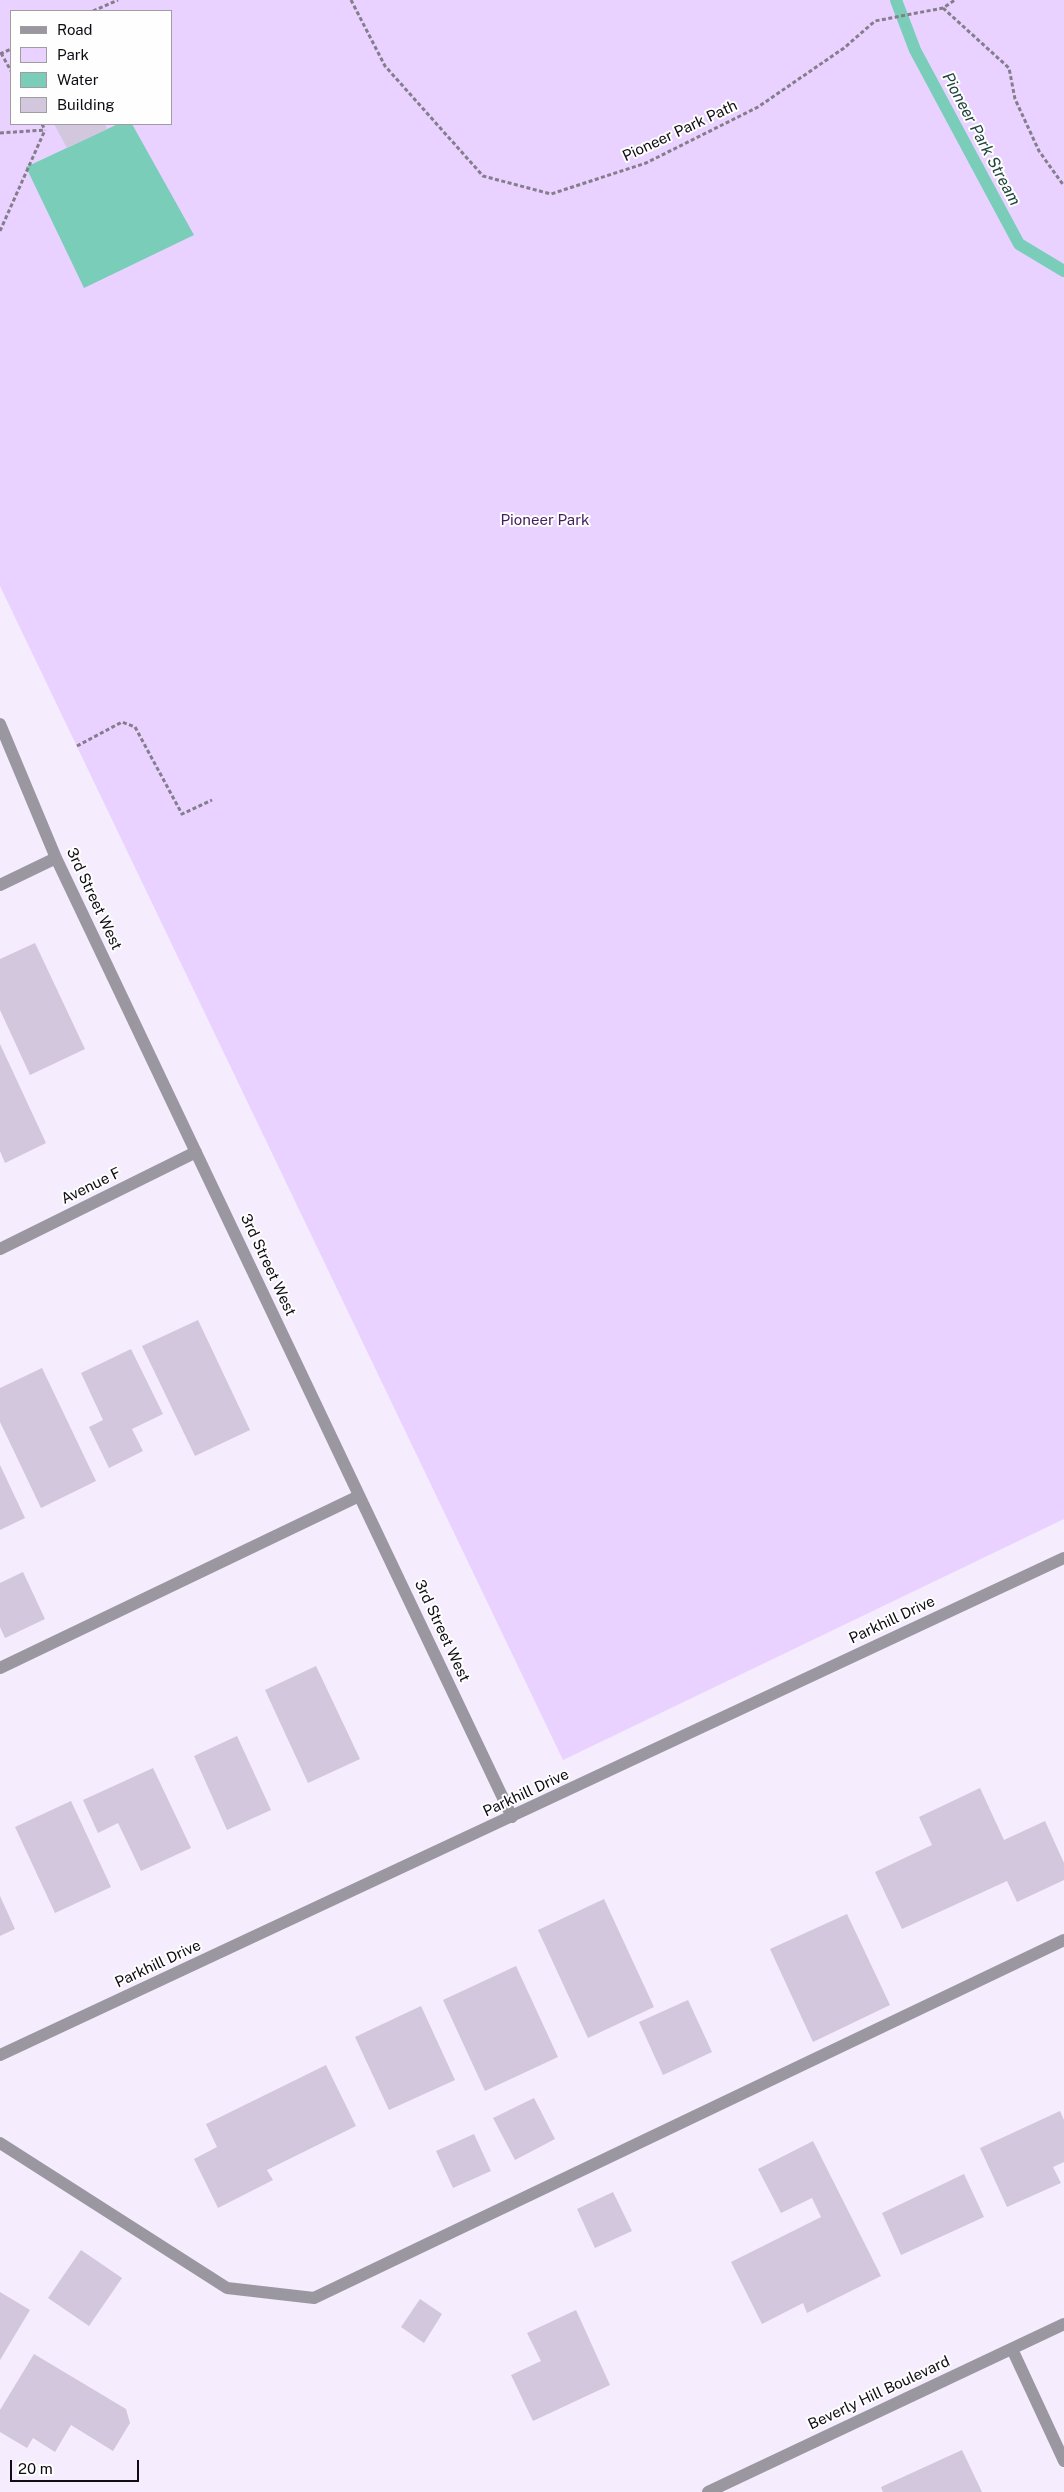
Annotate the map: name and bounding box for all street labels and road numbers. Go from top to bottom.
street label: Pioneer Park Path [620,97,740,165]
street label: 3rd Street West [62,845,126,953]
street label: Avenue F [58,1164,124,1208]
street label: 3rd Street West [236,1211,300,1319]
street label: 3rd Street West [410,1577,474,1685]
street label: Parkhill Drive [846,1592,938,1648]
street label: Parkhill Drive [480,1765,572,1821]
street label: Parkhill Drive [112,1936,204,1992]
street label: Beverly Hill Boulevard [805,2352,953,2434]

